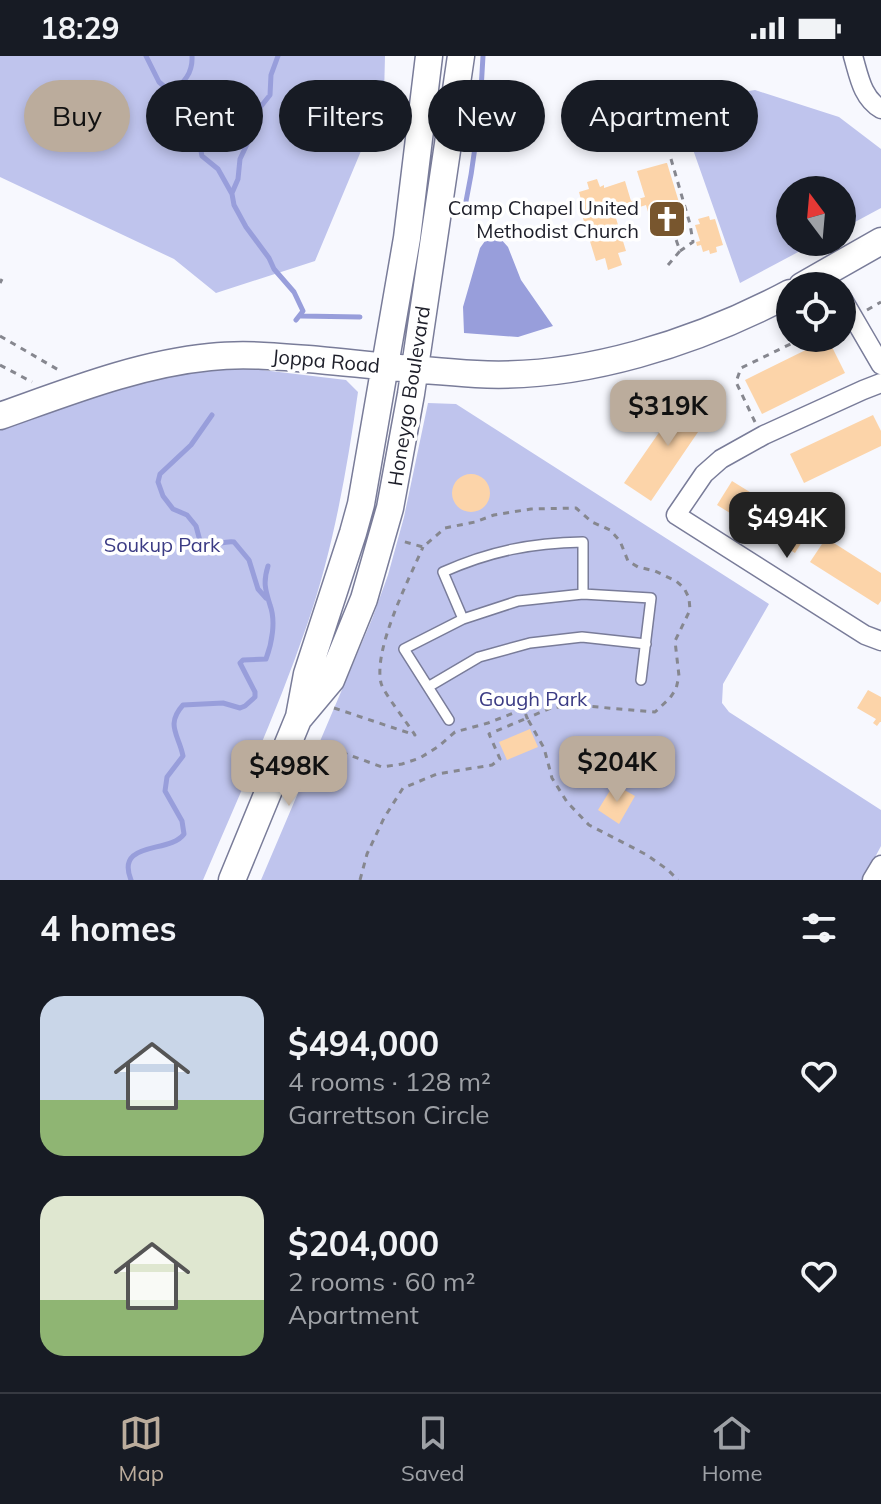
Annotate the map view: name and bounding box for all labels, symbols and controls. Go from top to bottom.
text: 18:29 [40,9,119,47]
chip: Buy [24,80,130,152]
chip: Rent [146,80,263,152]
chip: Filters [279,80,412,152]
chip: New [428,80,545,152]
chip: Apartment [561,80,758,152]
north arrow [776,176,856,256]
map controls [776,176,856,352]
place label: Camp Chapel United Methodist Church [448,195,639,243]
church icon: Camp Chapel United Methodist Church [646,198,688,240]
button: locate [776,272,856,352]
street label: Honeygo Boulevard [382,304,435,488]
street label: Joppa Road [271,343,381,378]
pin: $319K [612,380,724,448]
text: $319K [628,389,708,422]
pin: $494K [731,492,843,560]
text: $494K [747,501,827,534]
park label: Soukup Park [104,532,221,557]
park label: Gough Park [479,686,588,711]
pin: $204K [561,736,673,804]
pin: $498K [233,740,345,808]
text: $204K [577,745,657,778]
text: $498K [249,749,329,782]
icon: filters [797,906,841,950]
text: 4 homes [40,907,177,950]
text: $494,000 [288,1022,439,1065]
icon: home [104,1028,200,1124]
icon: heart [797,1054,841,1098]
text: 4 rooms · 128 m² [288,1065,491,1098]
text: Garrettson Circle [288,1098,490,1131]
text: $204,000 [288,1222,439,1265]
icon: home [104,1228,200,1324]
icon: heart [797,1254,841,1298]
text: 2 rooms · 60 m² [288,1265,475,1298]
text: Apartment [288,1298,419,1331]
tab: Map [119,1411,164,1487]
tab: Saved [401,1411,465,1487]
tab: Home [702,1411,762,1487]

